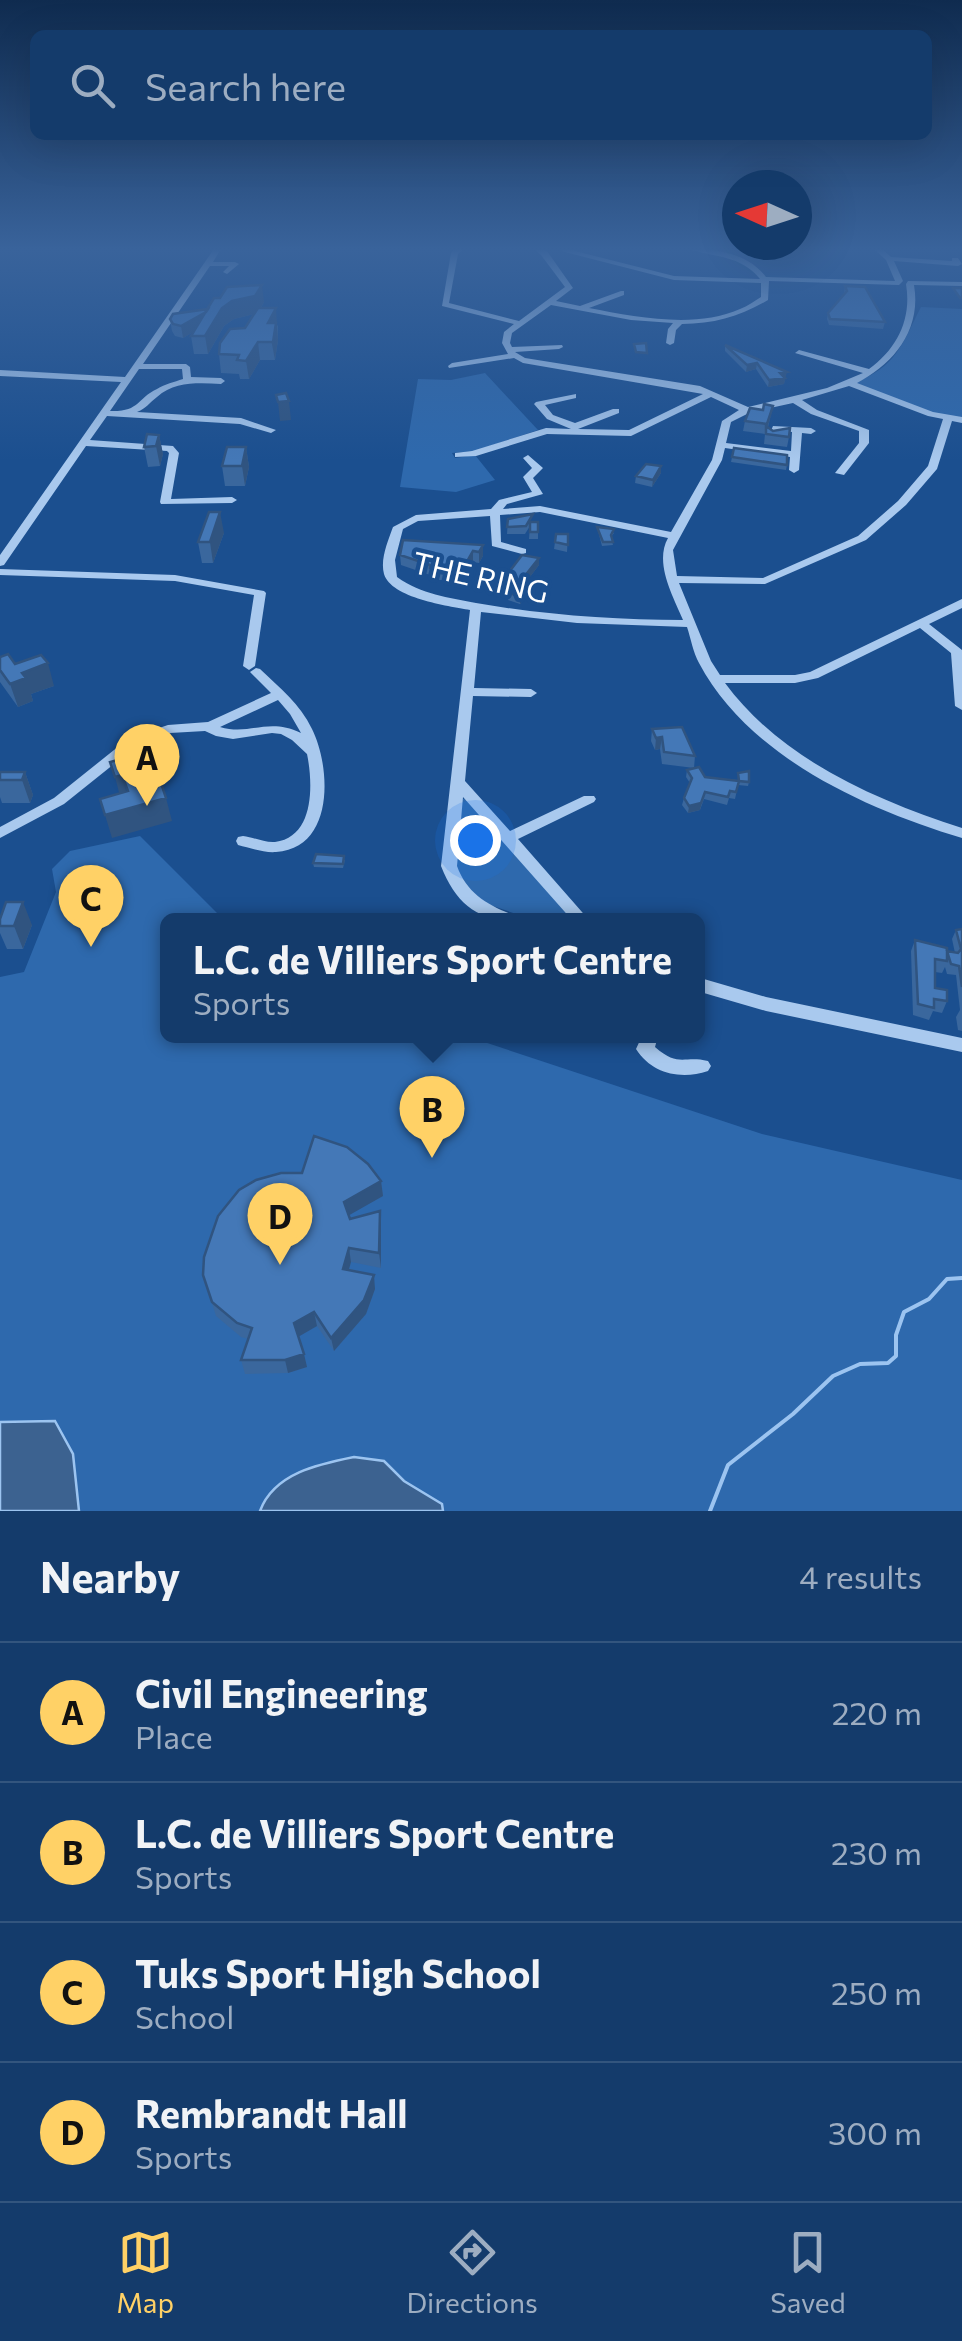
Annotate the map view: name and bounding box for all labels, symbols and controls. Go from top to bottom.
search box [30,30,932,140]
icon: search [65,58,120,113]
text: Search here [145,62,346,109]
north arrow [722,170,812,260]
street label: THE RING [409,542,553,610]
pin: A [114,724,180,806]
your location [450,815,501,866]
pin: C [58,864,124,947]
popup [160,913,705,1043]
text: L.C. de Villiers Sport Centre [193,935,672,982]
text: Sports [193,982,290,1022]
pin: B [400,1076,464,1158]
pin: D [248,1182,312,1265]
text: Nearby [40,1550,180,1602]
text: 4 results [799,1556,922,1596]
text: Civil Engineering [135,1669,428,1716]
text: A [61,1692,84,1732]
text: 220 m [832,1692,922,1732]
text: Place [135,1716,213,1756]
text: L.C. de Villiers Sport Centre [135,1809,614,1856]
text: B [62,1832,83,1872]
text: 230 m [831,1832,922,1872]
text: Sports [135,1856,232,1896]
text: Tuks Sport High School [135,1949,541,1996]
text: C [62,1972,83,2012]
text: 250 m [831,1972,922,2012]
text: School [135,1996,234,2036]
text: Rembrandt Hall [135,2089,408,2136]
text: D [61,2112,84,2152]
text: 300 m [828,2112,922,2152]
text: Sports [135,2136,232,2176]
tab: Map [116,2225,174,2319]
tab: Directions [406,2225,538,2319]
tab: Saved [770,2225,846,2319]

